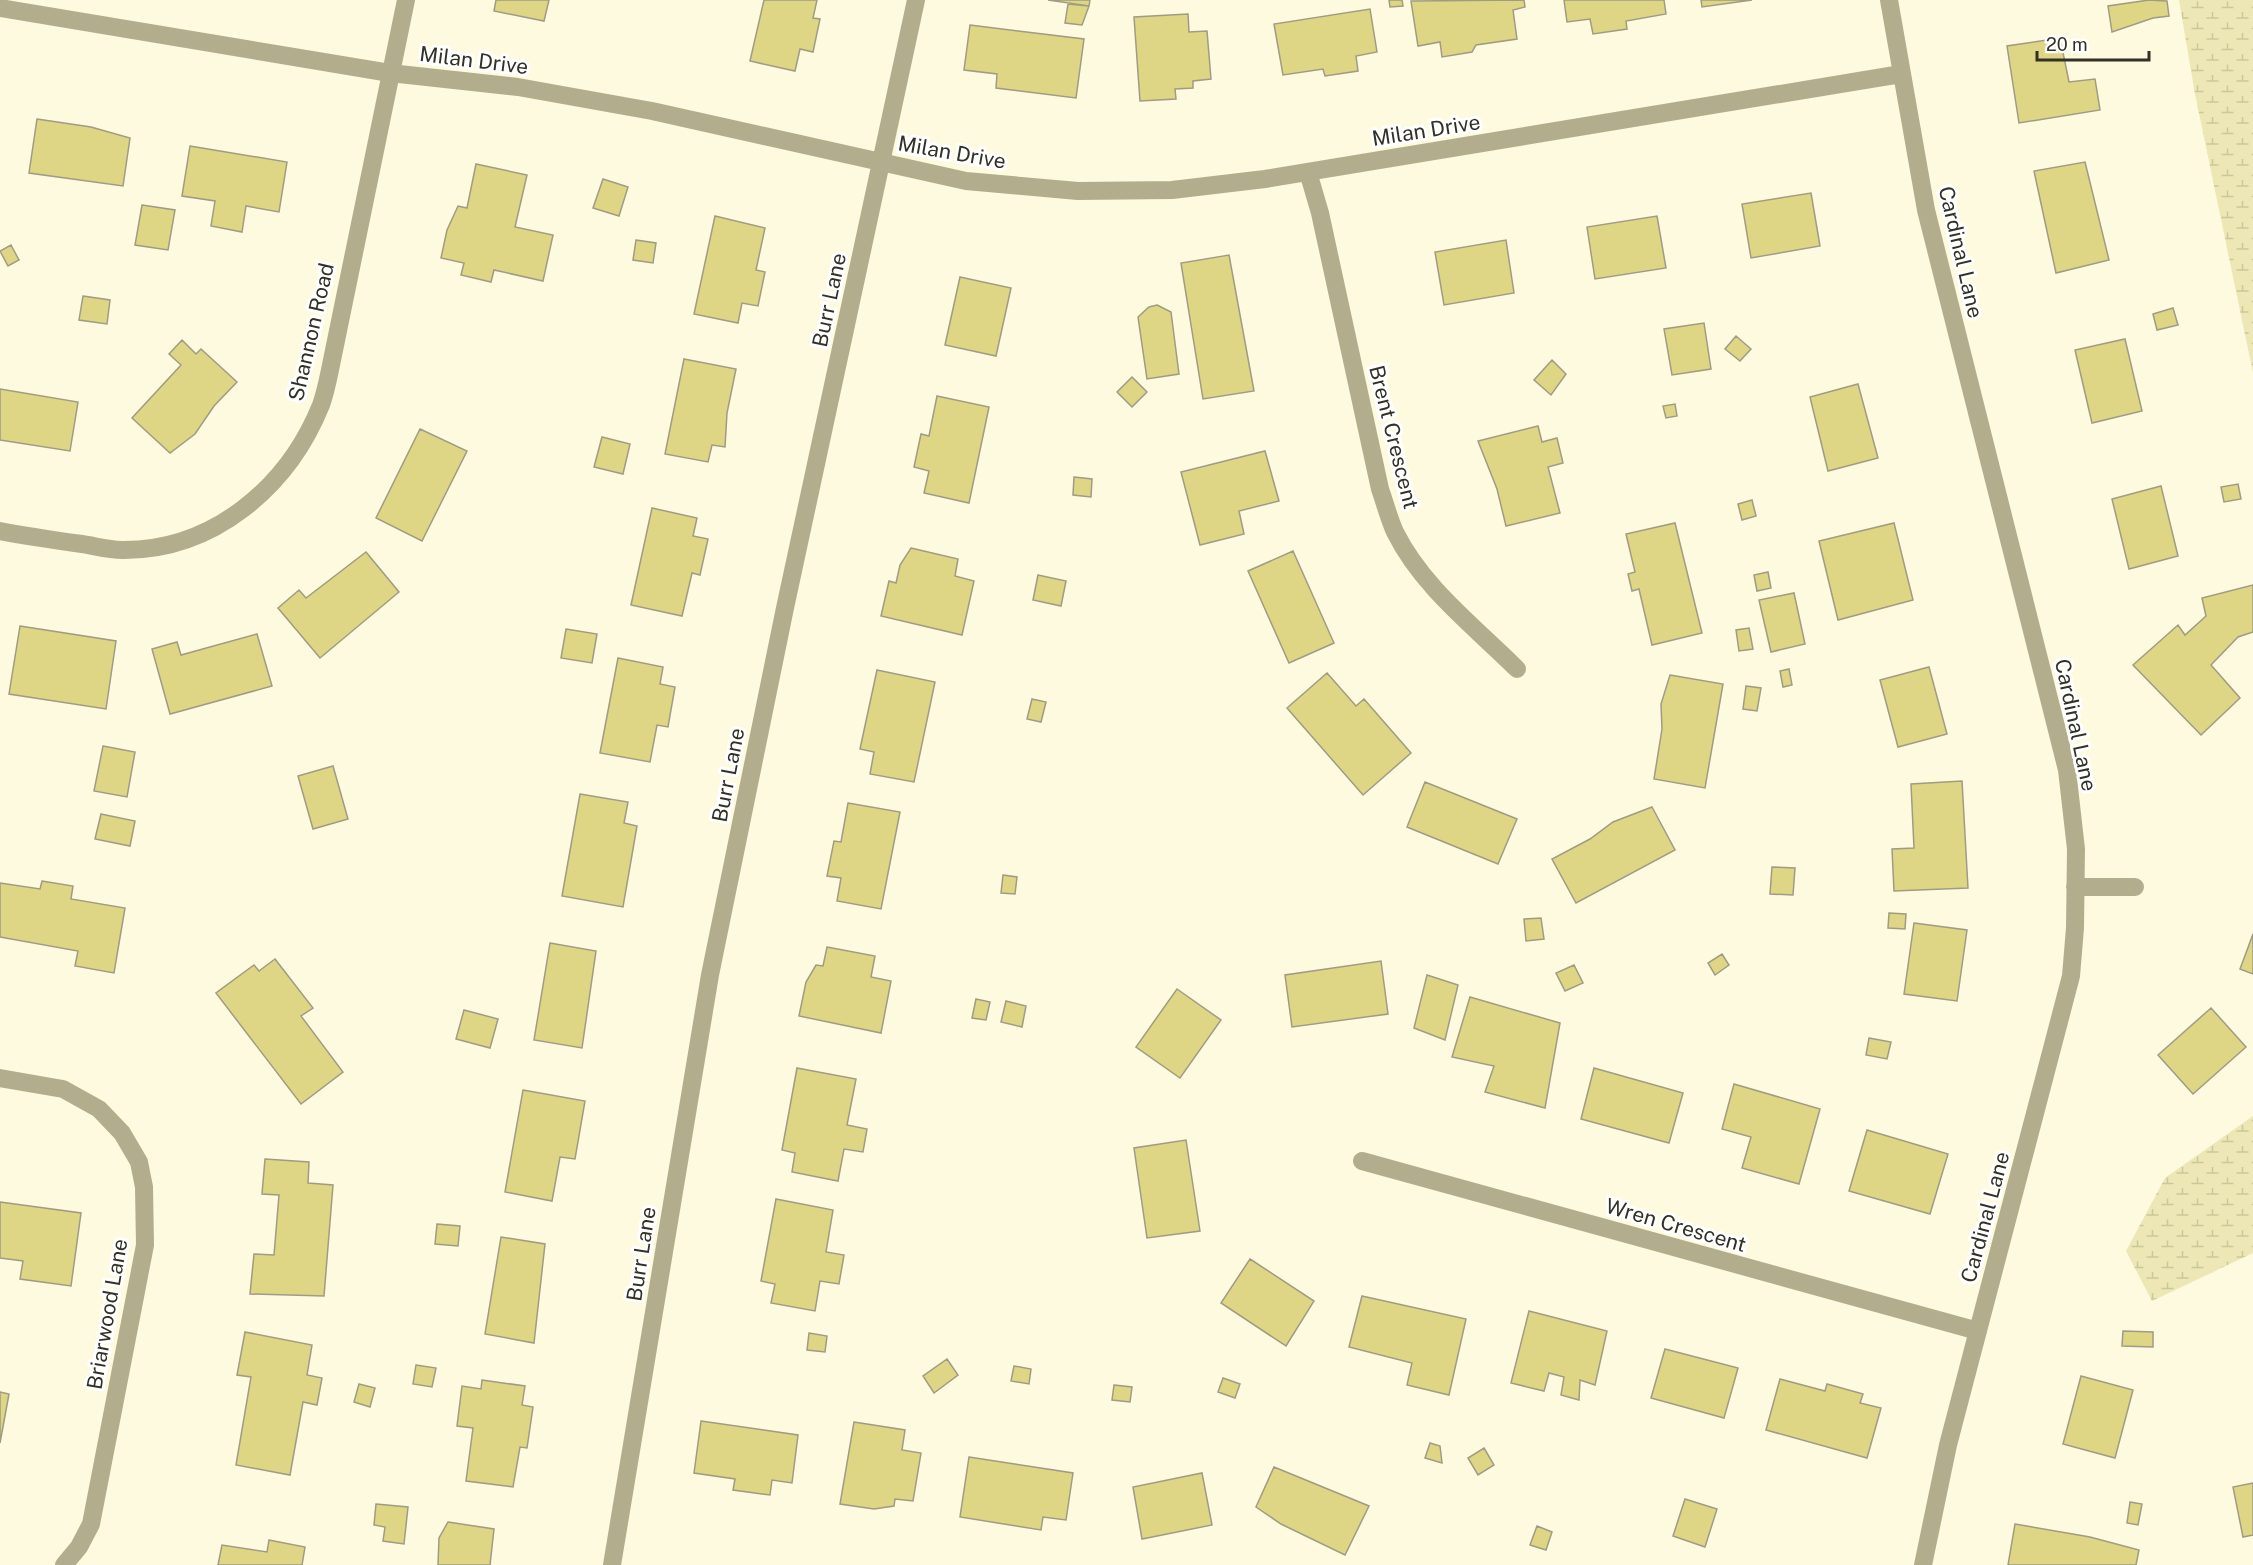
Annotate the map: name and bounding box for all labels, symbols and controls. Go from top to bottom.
scale bar [2037,24,2150,62]
text: 20 m [2046,34,2088,55]
street label: Milan Drive [418,41,530,79]
street label: Milan Drive [1370,109,1482,151]
street label: Milan Drive [896,130,1008,174]
street label: Cardinal Lane [1934,184,1988,320]
street label: Burr Lane [807,251,851,349]
street label: Shannon Road [283,261,339,403]
street label: Brent Crescent [1364,363,1424,511]
street label: Cardinal Lane [2050,657,2102,793]
street label: Burr Lane [707,726,749,824]
street label: Cardinal Lane [1956,1149,2014,1285]
street label: Wren Crescent [1603,1193,1749,1257]
street label: Burr Lane [621,1205,661,1303]
street label: Briarwood Lane [81,1237,133,1391]

